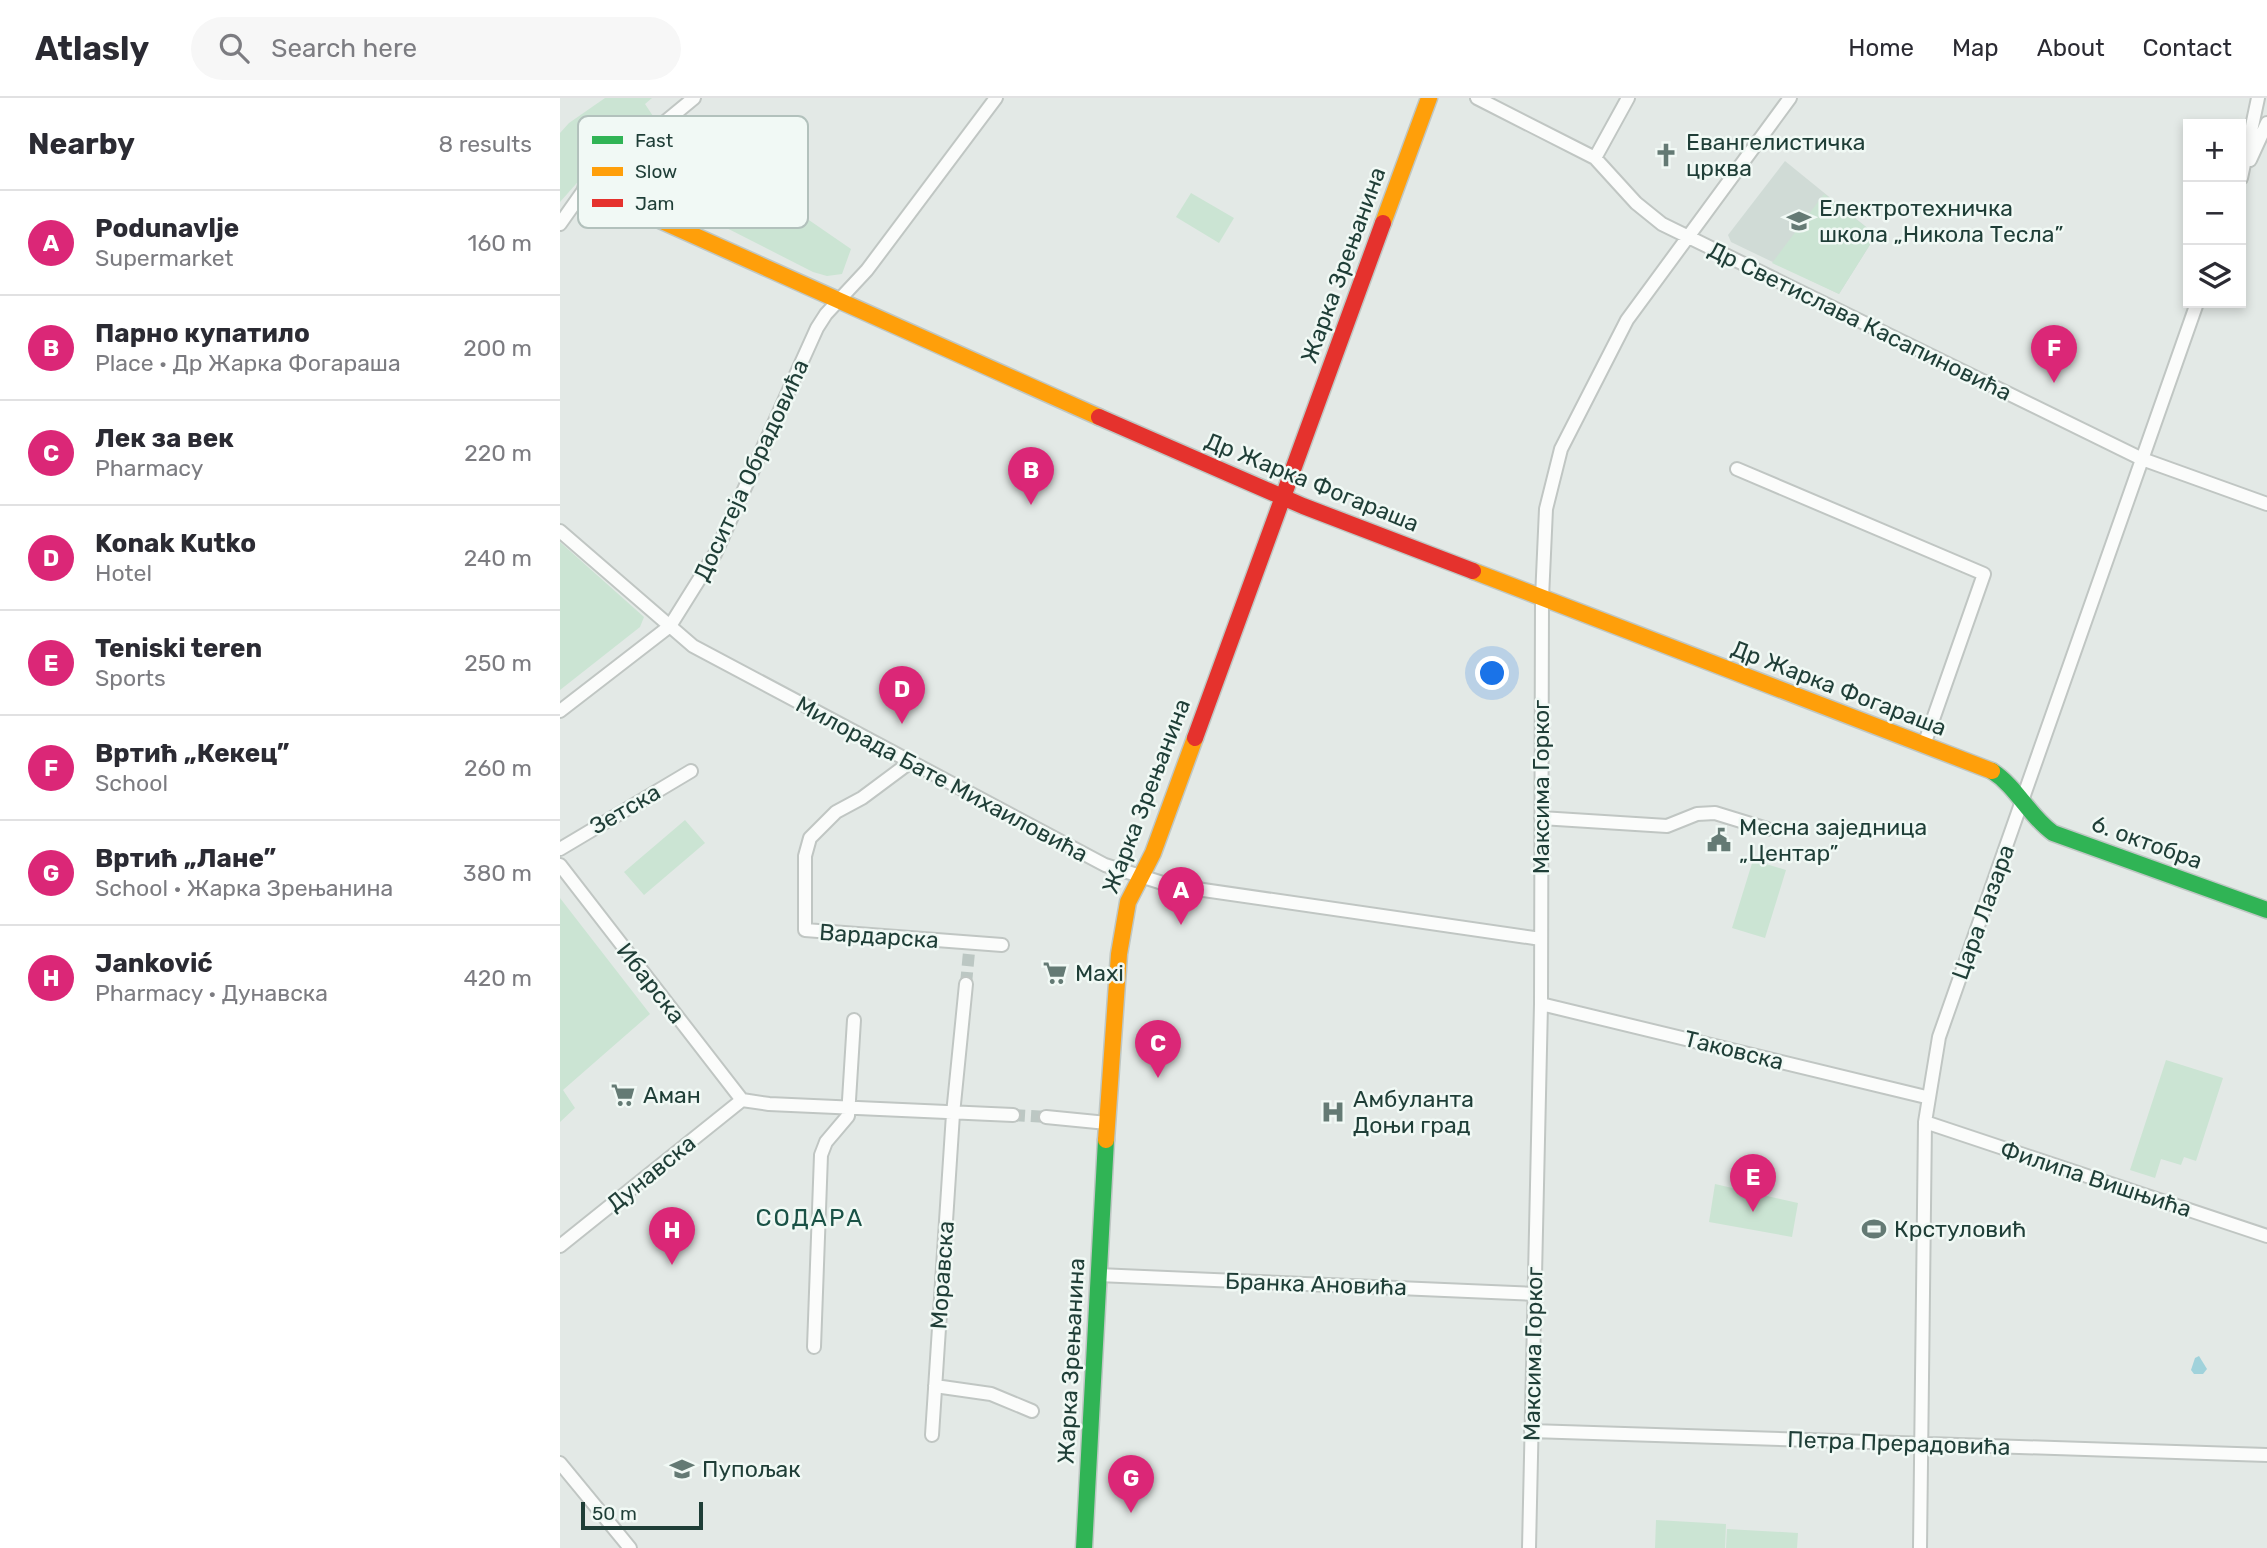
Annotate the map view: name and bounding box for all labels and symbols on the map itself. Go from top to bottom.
legend [578,116,808,228]
place label: Евангелистичка црква [1686,128,1865,182]
text: Fast [635,129,674,152]
church icon: Евангелистичка црква [1652,141,1680,169]
text: Slow [635,160,677,183]
street label: Жарка Зрењанина [1295,163,1391,367]
text: Jam [635,192,674,215]
place label: Електротехничка школа „Никола Тесла” [1819,194,2064,248]
school or university icon: Електротехничка школа „Никола Тесла” [1785,207,1813,235]
street label: Др Светислава Касапиновића [1704,235,2016,407]
pin: F [2031,325,2077,383]
street label: Доситеја Обрадовића [687,355,815,585]
street label: Др Жарка Фогараша [1201,426,1423,538]
pin: B [1008,447,1054,505]
street label: Др Жарка Фогараша [1727,634,1951,742]
your location [1475,656,1509,690]
pin: D [879,666,925,724]
street label: Милорада Бате Михаиловића [791,690,1093,868]
street label: Жарка Зрењанина [1096,695,1196,897]
street label: Максима Горког [1527,700,1555,874]
street label: Зетска [585,778,665,840]
street label: 6. октобра [2088,809,2206,875]
place label: Месна заједница „Центар” [1739,813,1927,867]
public building icon: Месна заједница „Центар” [1705,826,1733,854]
street label: Цара Лазара [1946,841,2020,983]
pin: A [1158,867,1204,925]
street label: Вардарска [818,918,940,954]
street label: Ибарска [611,937,691,1029]
supermarket icon: Maxi [1041,959,1069,987]
place label: Maxi [1075,959,1124,987]
pin: C [1135,1020,1181,1078]
street label: Таковска [1681,1024,1787,1076]
supermarket icon: Аман [609,1081,637,1109]
place label: Аман [643,1081,701,1109]
place label: Амбуланта Доњи град [1353,1085,1474,1139]
hospital icon: Амбуланта Доњи град [1319,1098,1347,1126]
street label: Дунавска [601,1129,701,1217]
street label: Филипа Вишњића [1997,1135,2195,1223]
pin: E [1730,1154,1776,1212]
district label: СОДАРА [756,1204,864,1232]
pin: H [649,1207,695,1265]
sports icon: Крстуловић [1860,1215,1888,1243]
place label: Крстуловић [1894,1215,2026,1243]
street label: Моравска [924,1220,960,1330]
street label: Жарка Зрењанина [1052,1257,1090,1465]
street label: Максима Горког [1517,1266,1549,1441]
street label: Бранка Ановића [1224,1267,1408,1301]
street label: Петра Прерадовића [1787,1425,2011,1461]
school or university icon: Пупољак [668,1455,696,1483]
place label: Пупољак [702,1455,801,1483]
pin: G [1108,1455,1154,1513]
scale bar [581,1499,704,1531]

